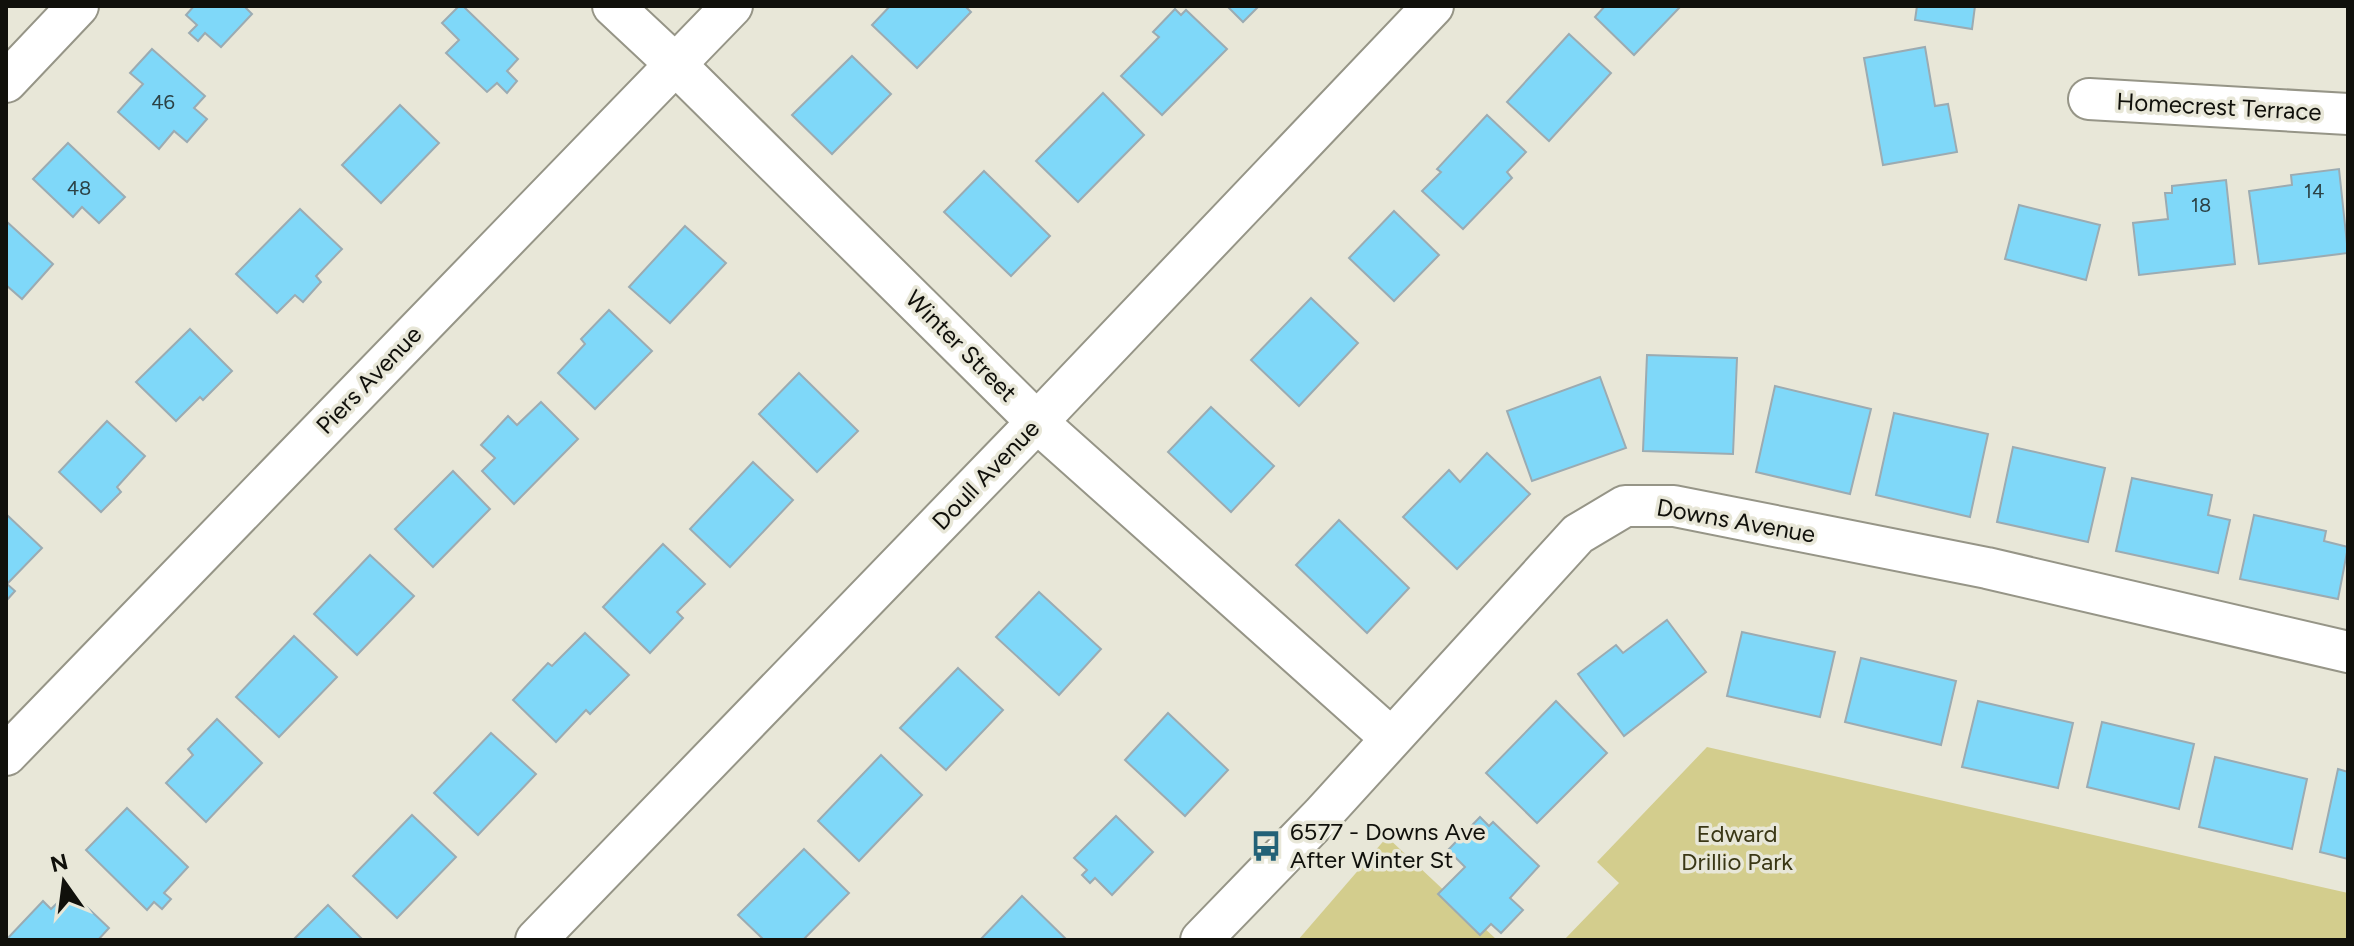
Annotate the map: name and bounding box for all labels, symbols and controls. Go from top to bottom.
street label: Homecrest Terrace [2116,87,2322,126]
house number: 46 [151,90,175,114]
house number: 48 [67,176,91,200]
house number: 14 [2304,179,2324,203]
house number: 18 [2191,193,2211,217]
street label: Winter Street [900,284,1023,407]
street label: Piers Avenue [310,320,427,440]
street label: Doull Avenue [926,414,1045,536]
street label: Downs Avenue [1654,492,1818,549]
place label: 6577 - Downs Ave After Winter St [1290,817,1486,874]
park label: Edward Drillio Park [1681,819,1793,876]
bus stop icon: 6577 - Downs Ave After Winter St [1249,829,1283,863]
north arrow [24,842,104,922]
text: N [48,848,71,878]

